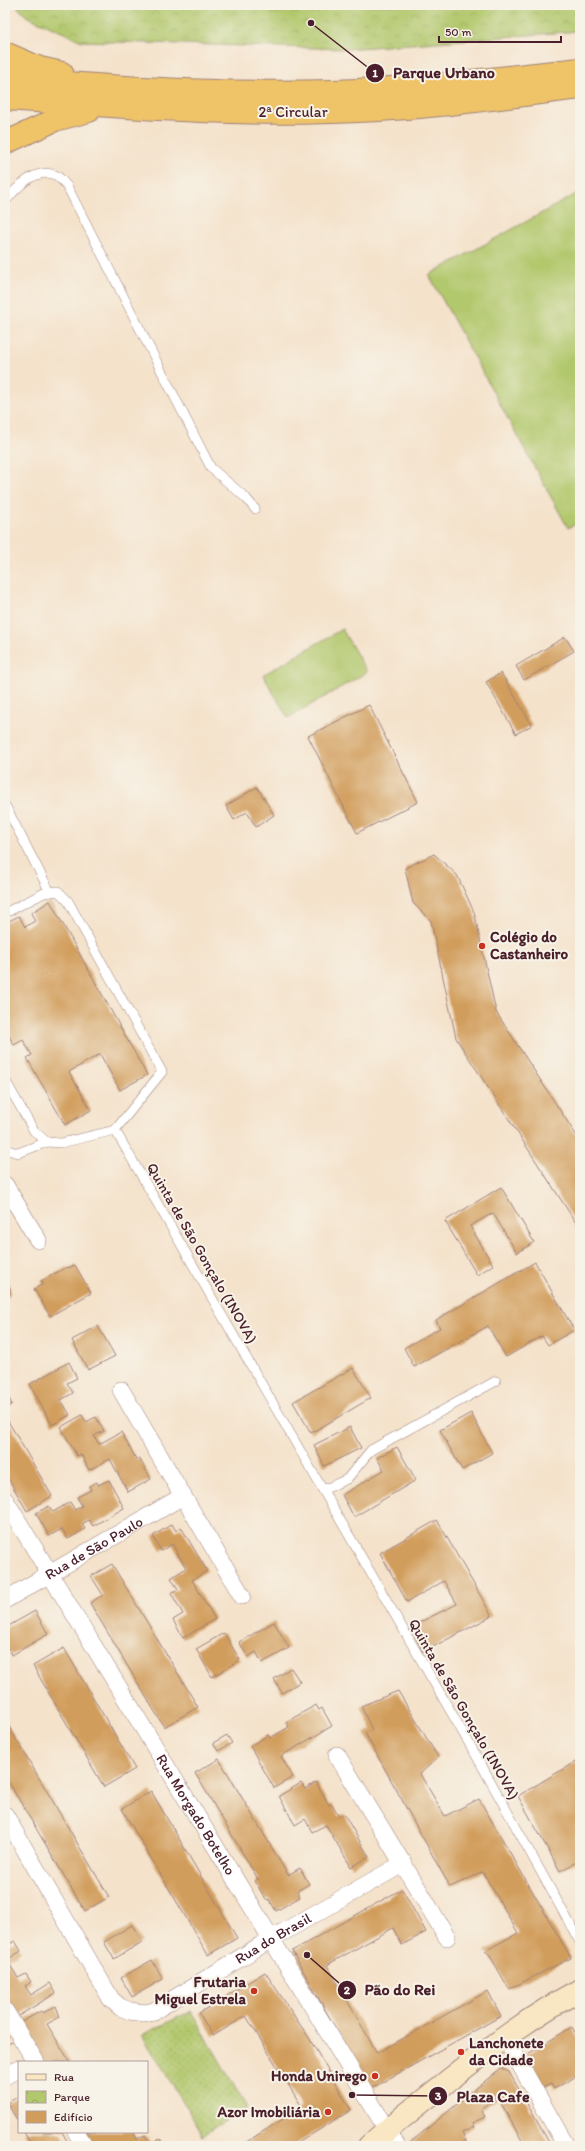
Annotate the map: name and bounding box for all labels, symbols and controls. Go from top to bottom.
scale bar [439,18,561,44]
text: 50 m [445,25,471,39]
callout: Parque Urbano [365,59,503,87]
text: Parque Urbano [393,63,495,83]
text: 1 [372,66,378,80]
street label: 2ª Circular [258,103,328,121]
place label: Colégio do Castanheiro [490,928,568,963]
marker: Colégio do Castanheiro [477,941,487,951]
street label: Quinta de São Gonçalo (INOVA) [143,1160,261,1346]
street label: Rua de São Paulo [42,1512,146,1584]
street label: Quinta de São Gonçalo (INOVA) [405,1616,523,1802]
street label: Rua Morgado Botelho [152,1751,240,1878]
street label: Rua do Brasil [232,1909,315,1968]
place label: Frutaria Miguel Estrela [155,1973,247,2009]
callout: Pão do Rei [337,1976,444,2004]
text: Pão do Rei [365,1980,435,1999]
text: 2 [344,1983,351,1997]
marker: Frutaria Miguel Estrela [249,1986,259,1996]
place label: Lanchonete da Cidade [469,2034,544,2069]
marker: Lanchonete da Cidade [456,2047,466,2057]
legend [18,2061,148,2133]
place label: Honda Unirego [271,2067,367,2086]
text: Rua [54,2070,74,2084]
marker: Honda Unirego [370,2071,380,2081]
callout: Plaza Cafe [428,2082,537,2110]
text: Plaza Cafe [456,2087,530,2106]
text: 3 [435,2089,442,2103]
text: Parque [54,2090,90,2104]
place label: Azor Imobiliária [217,2103,320,2121]
marker: Azor Imobiliária [323,2107,333,2117]
text: Edifício [54,2110,93,2124]

